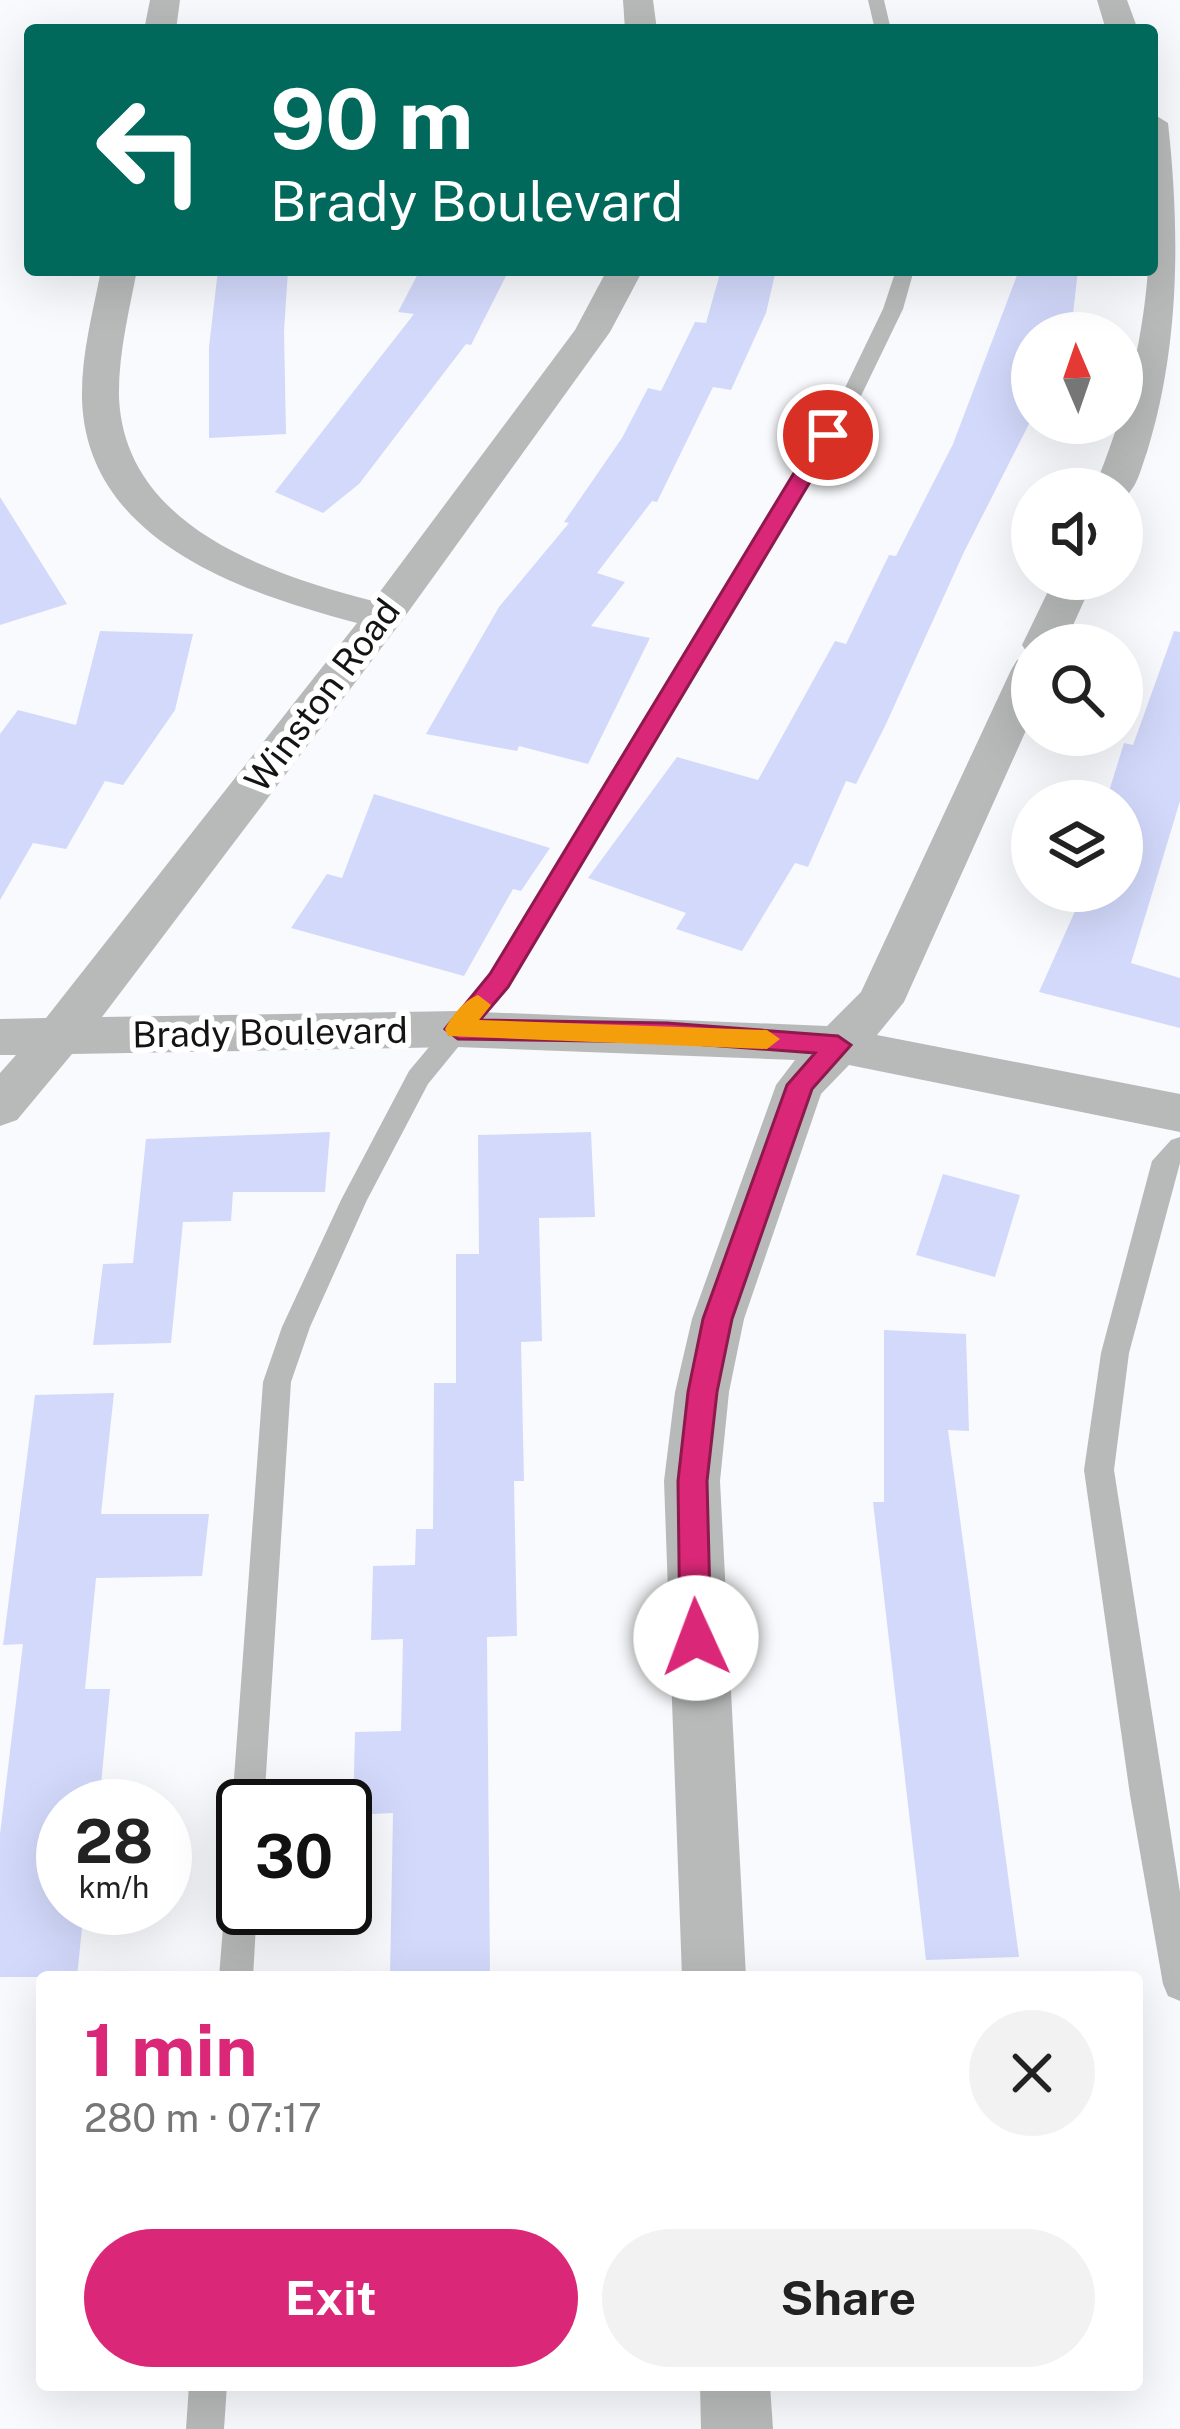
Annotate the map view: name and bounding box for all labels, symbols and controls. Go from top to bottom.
text: 90 m [270,69,473,168]
icon: left [72,72,228,228]
text: Brady Boulevard [270,170,683,233]
north arrow [1011,312,1143,444]
map controls [1011,312,1143,912]
pin [777,384,879,486]
icon: arrive [795,402,861,468]
button: sound [1011,468,1143,600]
street label: Winston Road [236,590,408,800]
button: search [1011,624,1143,756]
button: layers [1011,780,1143,912]
street label: Brady Boulevard [132,1009,408,1055]
position arrow [633,1575,759,1701]
speed limit sign: 30 [216,1779,372,1935]
text: 28 [75,1806,153,1877]
text: km/h [79,1869,149,1905]
text: 1 min [84,2008,258,2092]
button: close [969,2010,1095,2136]
text: 280 m · 07:17 [84,2095,322,2141]
button: Exit [84,2229,578,2367]
button: Share [602,2229,1095,2367]

